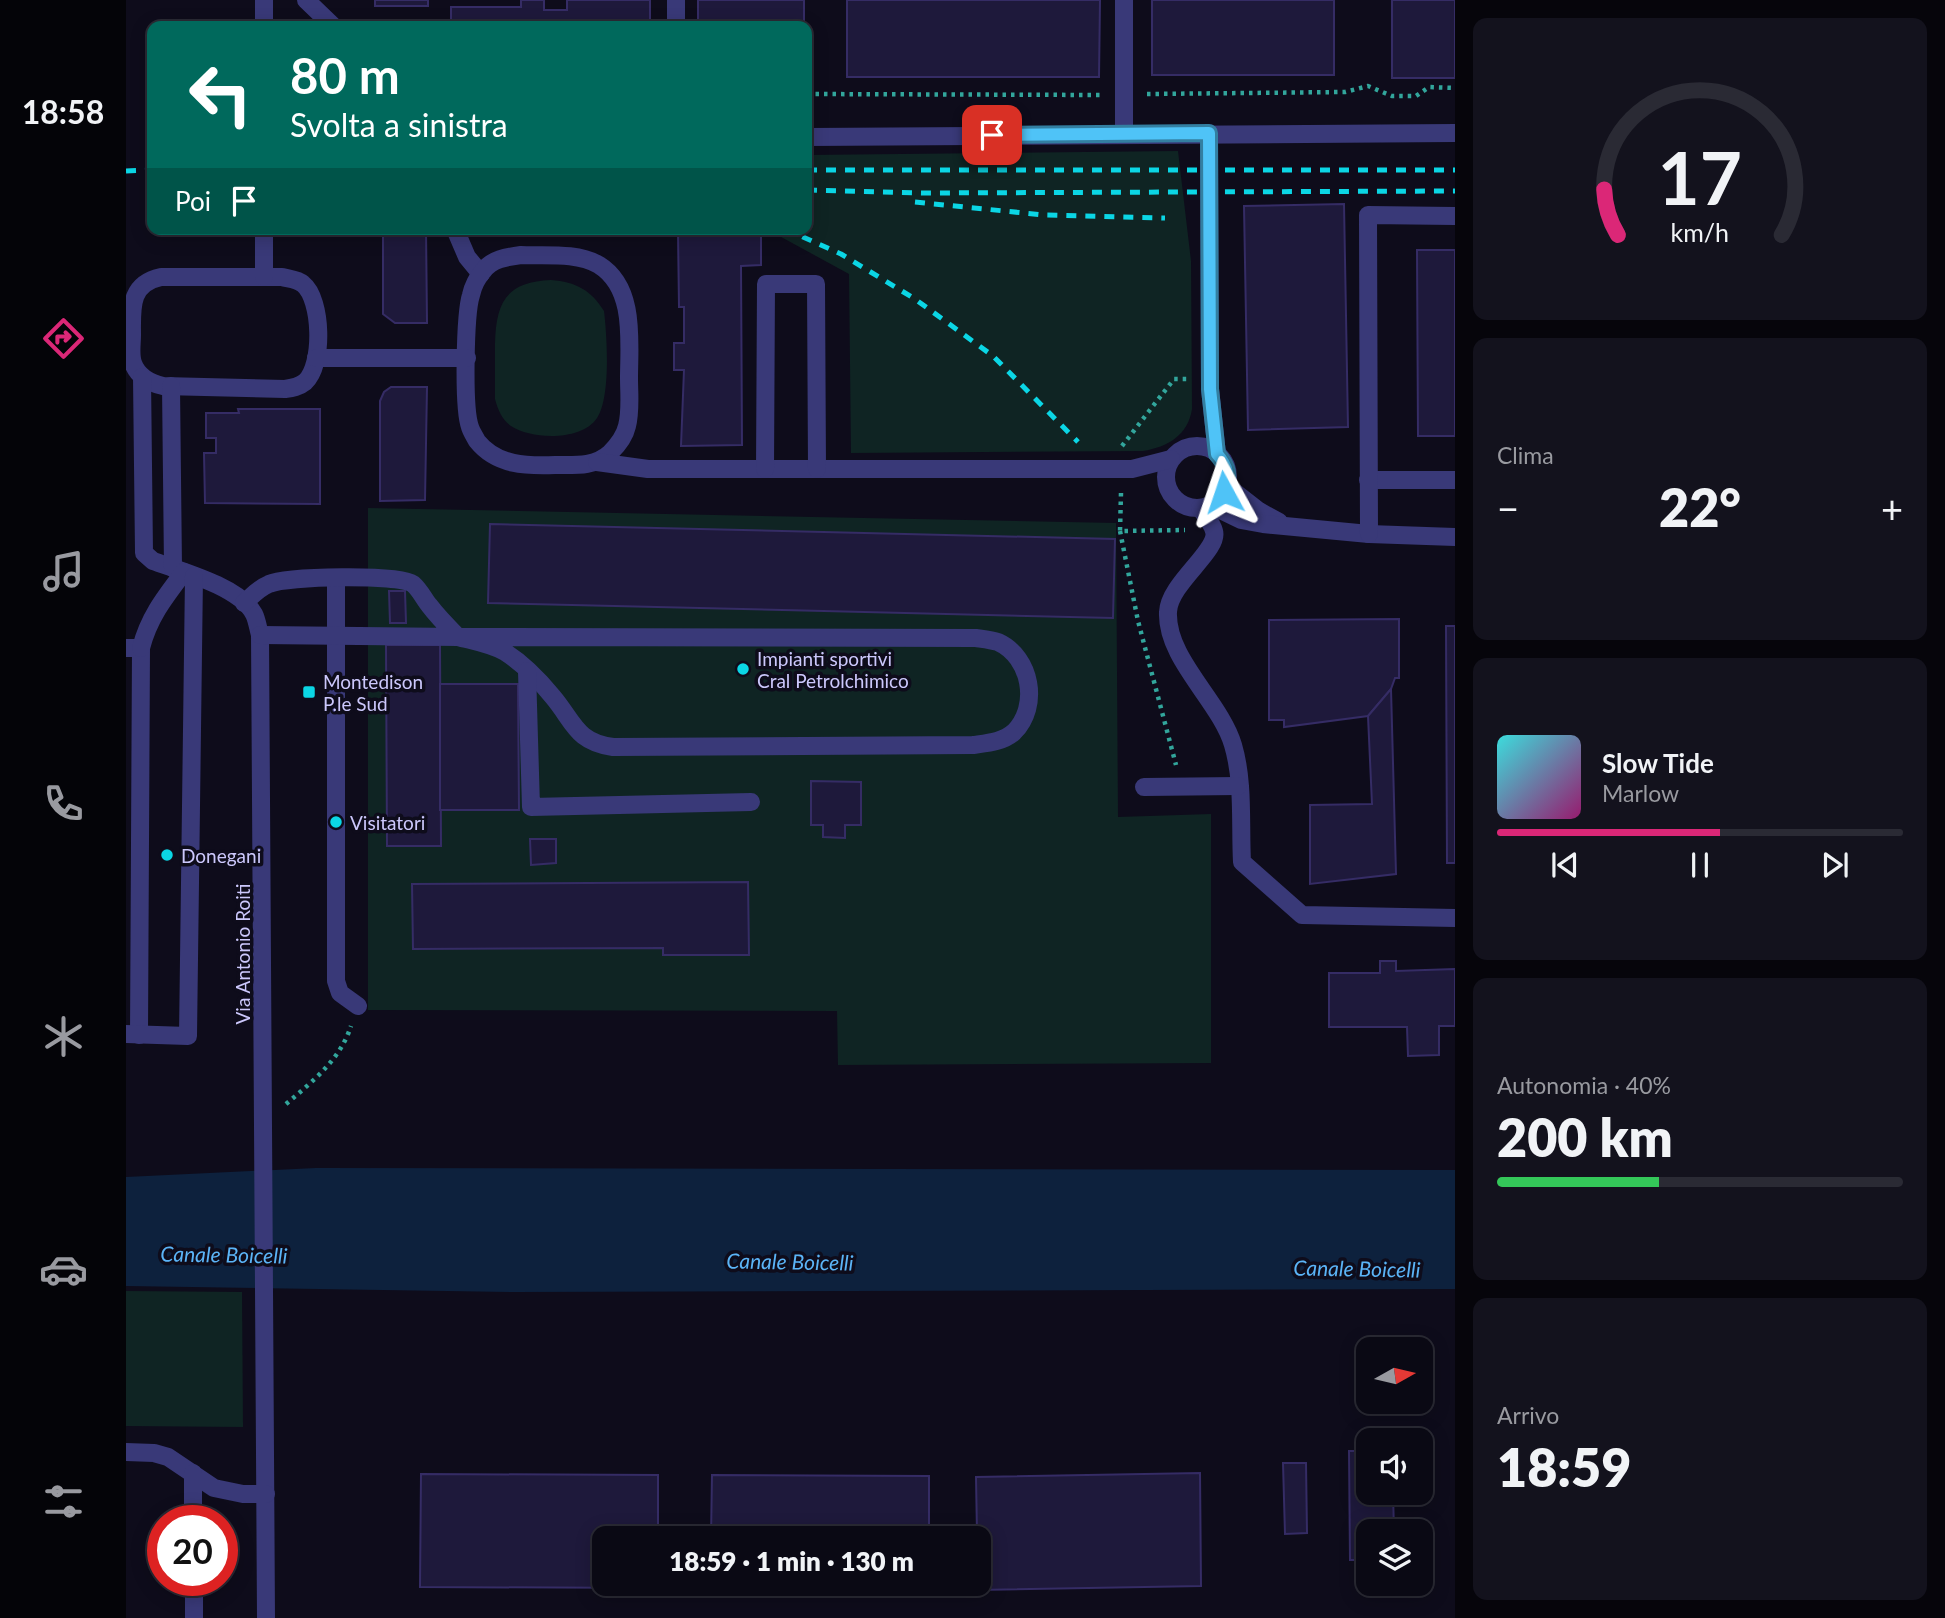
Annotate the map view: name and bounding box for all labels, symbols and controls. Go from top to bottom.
text: 80 m [290,46,400,104]
icon: left [175,49,266,140]
text: 18:58 [22,92,104,131]
text: Svolta a sinistra [290,105,508,144]
pin [962,105,1022,165]
icon: arrive [973,116,1011,154]
text: 17 [1658,133,1742,221]
icon: arrive [225,182,263,220]
text: Poi [175,185,211,217]
text: km/h [1671,217,1729,247]
icon: directions [39,314,88,363]
text: Clima [1497,441,1554,469]
position arrow [1187,455,1261,529]
text: 22° [1659,476,1741,538]
text: − [1497,485,1519,531]
text: + [1881,485,1903,531]
icon: music [39,547,88,596]
place label: Impianti sportivi Cral Petrolchimico [757,647,909,692]
marker: Impianti sportivi Cral Petrolchimico [735,661,751,677]
place label: Montedison P.le Sud [323,670,423,715]
marker: Montedison P.le Sud [301,684,317,700]
text: Slow Tide [1602,747,1714,779]
icon: phone [39,779,88,828]
text: Marlow [1602,779,1679,807]
place label: Visitatori [350,811,425,834]
marker: Visitatori [328,814,344,830]
place label: Donegani [181,844,261,867]
icon: previous [1546,846,1584,884]
icon: pause [1681,846,1719,884]
icon: next [1816,846,1854,884]
marker: Donegani [159,847,175,863]
street label: Via Antonio Roiti [231,883,254,1025]
icon: climate [39,1012,88,1061]
text: Autonomia · 40% [1497,1071,1671,1099]
text: 200 km [1497,1106,1673,1168]
water label: Canale Boicelli [160,1240,288,1268]
icon: car [39,1245,88,1294]
water label: Canale Boicelli [726,1247,854,1275]
water label: Canale Boicelli [1293,1254,1421,1282]
north arrow [1356,1337,1433,1414]
map controls [1356,1337,1433,1596]
text: Arrivo [1497,1401,1559,1429]
button: sound [1356,1428,1433,1505]
text: 18:59 [1497,1436,1631,1498]
icon: filters [39,1477,88,1526]
speed limit sign: 20 [147,1505,238,1596]
button: layers [1356,1519,1433,1596]
text: 18:59 · 1 min · 130 m [669,1545,914,1577]

